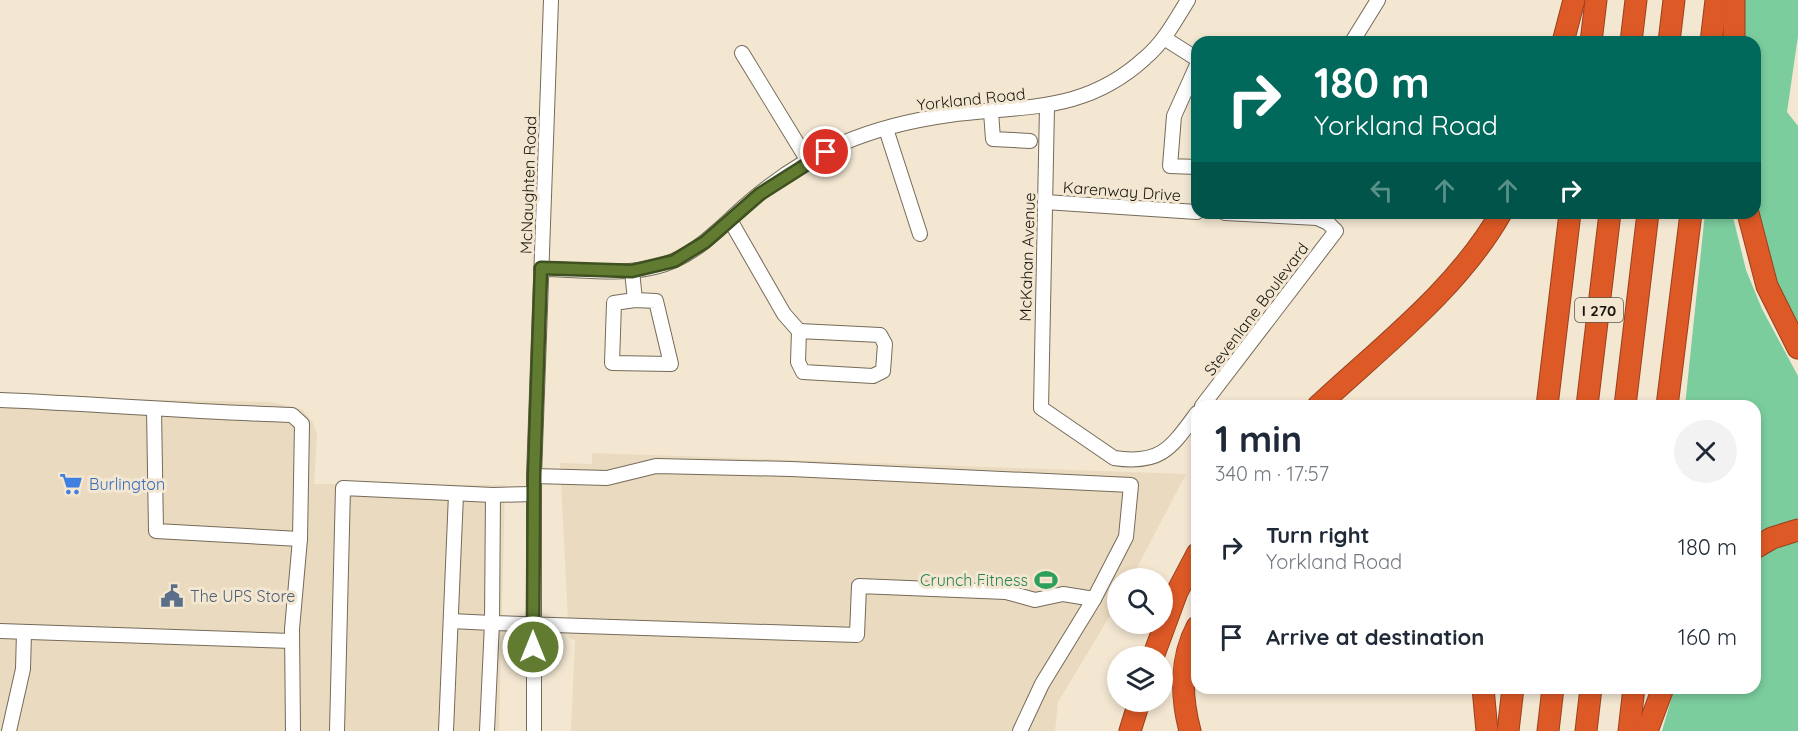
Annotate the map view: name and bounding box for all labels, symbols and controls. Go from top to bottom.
text: 180 m [1314,56,1430,109]
icon: right [1215,60,1293,138]
street label: Yorkland Road [916,83,1026,115]
text: Yorkland Road [1314,108,1498,142]
street label: McNaughten Road [516,115,540,255]
pin [800,126,851,177]
icon: arrive [809,135,842,168]
icon: left [1365,174,1398,207]
icon: ahead [1428,174,1461,207]
icon: ahead [1491,174,1524,207]
icon: right [1554,174,1587,207]
street label: Karenway Drive [1062,177,1182,205]
street label: McKahan Avenue [1015,192,1039,322]
street label: Stevenlane Boulevard [1199,239,1313,379]
road number: I 270 [1575,298,1623,322]
text: 1 min [1215,416,1302,461]
button: close [1674,420,1737,483]
text: 340 m · 17:57 [1215,461,1329,486]
supermarket icon: Burlington [58,471,84,497]
place label: Burlington [89,474,165,494]
text: Turn right [1266,521,1370,549]
icon: right [1215,531,1248,564]
text: 180 m [1678,533,1737,561]
text: Yorkland Road [1266,549,1402,574]
sports icon: Crunch Fitness [1033,567,1059,593]
map controls [1107,568,1173,712]
button: search [1107,568,1173,634]
place label: Crunch Fitness [920,570,1028,590]
public building icon: The UPS Store [159,583,185,609]
place label: The UPS Store [190,586,295,606]
position arrow [501,615,565,679]
icon: arrive [1215,621,1248,654]
text: Arrive at destination [1266,623,1484,651]
text: 160 m [1678,623,1737,651]
button: layers [1107,646,1173,712]

